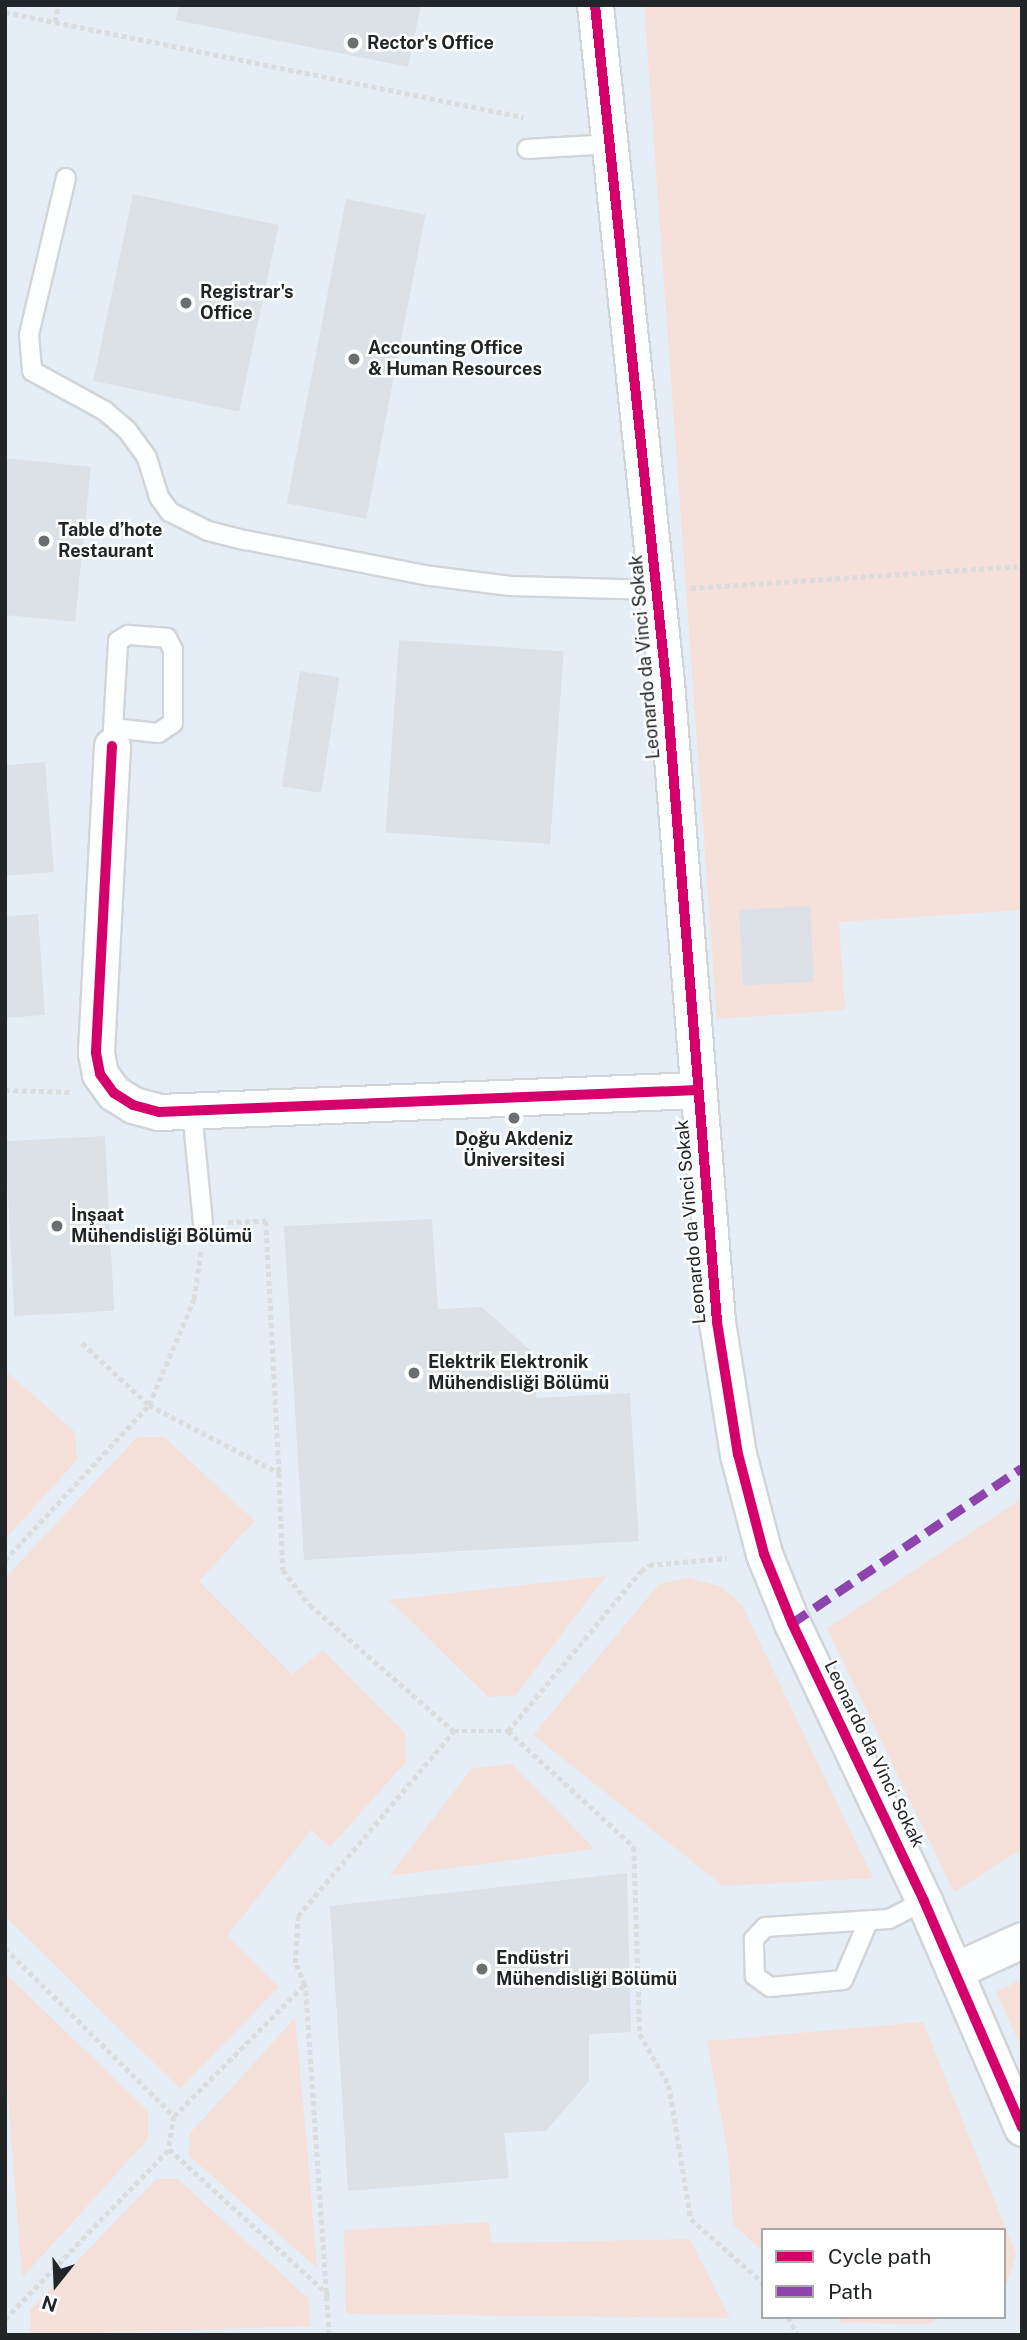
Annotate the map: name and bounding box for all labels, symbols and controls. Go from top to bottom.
place label: Rector's Office [367,32,494,54]
marker: Rector's Office [345,35,361,51]
place label: Registrar's Office [200,282,294,324]
marker: Registrar's Office [178,295,194,311]
place label: Accounting Office & Human Resources [368,338,542,380]
marker: Accounting Office & Human Resources [346,351,362,367]
place label: Table d’hote Restaurant [58,520,162,562]
marker: Table d’hote Restaurant [36,533,52,549]
street label: Leonardo da Vinci Sokak [625,554,665,760]
marker: Doğu Akdeniz Üniversitesi [506,1110,522,1126]
street label: Leonardo da Vinci Sokak [671,1119,711,1325]
place label: Doğu Akdeniz Üniversitesi [455,1129,573,1172]
place label: İnşaat Mühendisliği Bölümü [71,1205,252,1248]
marker: İnşaat Mühendisliği Bölümü [49,1218,65,1234]
place label: Elektrik Elektronik Mühendisliği Bölümü [428,1352,609,1394]
marker: Elektrik Elektronik Mühendisliği Bölümü [406,1365,422,1381]
street label: Leonardo da Vinci Sokak [819,1657,929,1851]
place label: Endüstri Mühendisliği Bölümü [496,1948,677,1990]
marker: Endüstri Mühendisliği Bölümü [474,1961,490,1977]
legend [761,2228,1006,2319]
text: Cycle path [828,2244,931,2269]
north arrow [21,2249,91,2319]
text: Path [828,2279,873,2304]
text: N [39,2291,60,2317]

